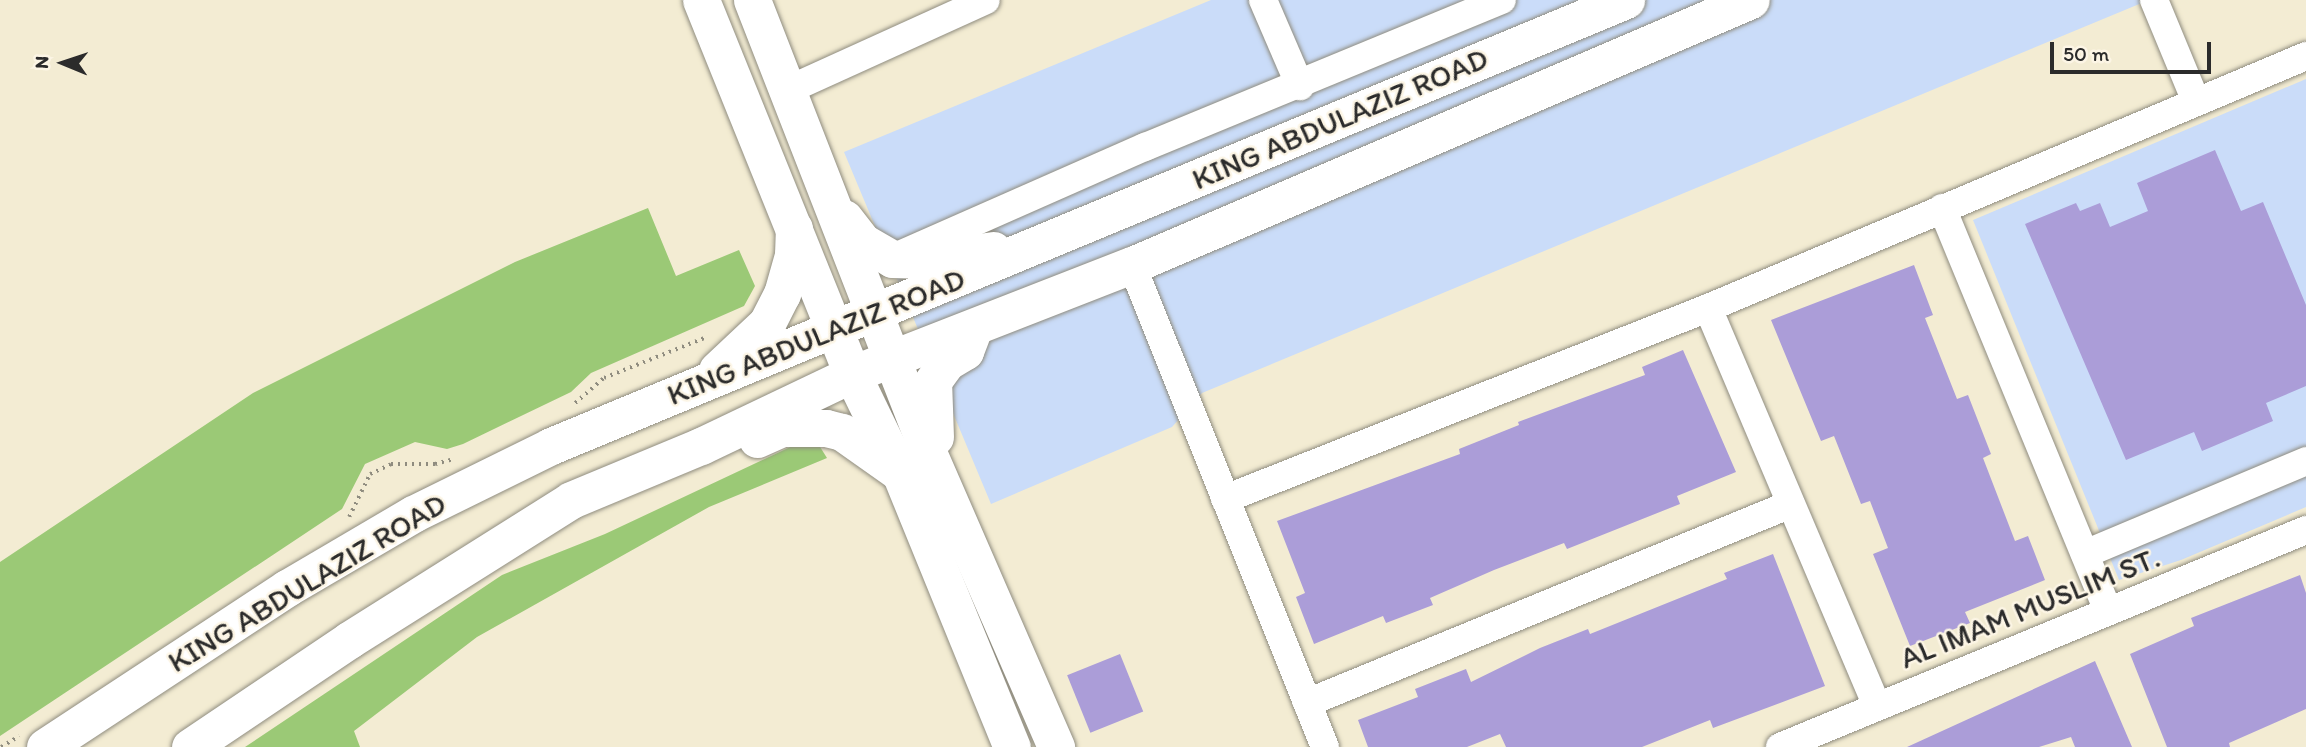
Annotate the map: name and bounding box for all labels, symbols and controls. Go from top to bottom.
north arrow [28,28,98,98]
scale bar [2054,28,2215,72]
street label: KING ABDULAZIZ ROAD [1186,40,1494,198]
text: 50 m [2063,41,2109,66]
text: N [30,55,53,69]
street label: KING ABDULAZIZ ROAD [661,260,971,414]
street label: KING ABDULAZIZ ROAD [161,485,453,681]
street label: AL IMAM MUSLIM ST. [1893,539,2167,677]

